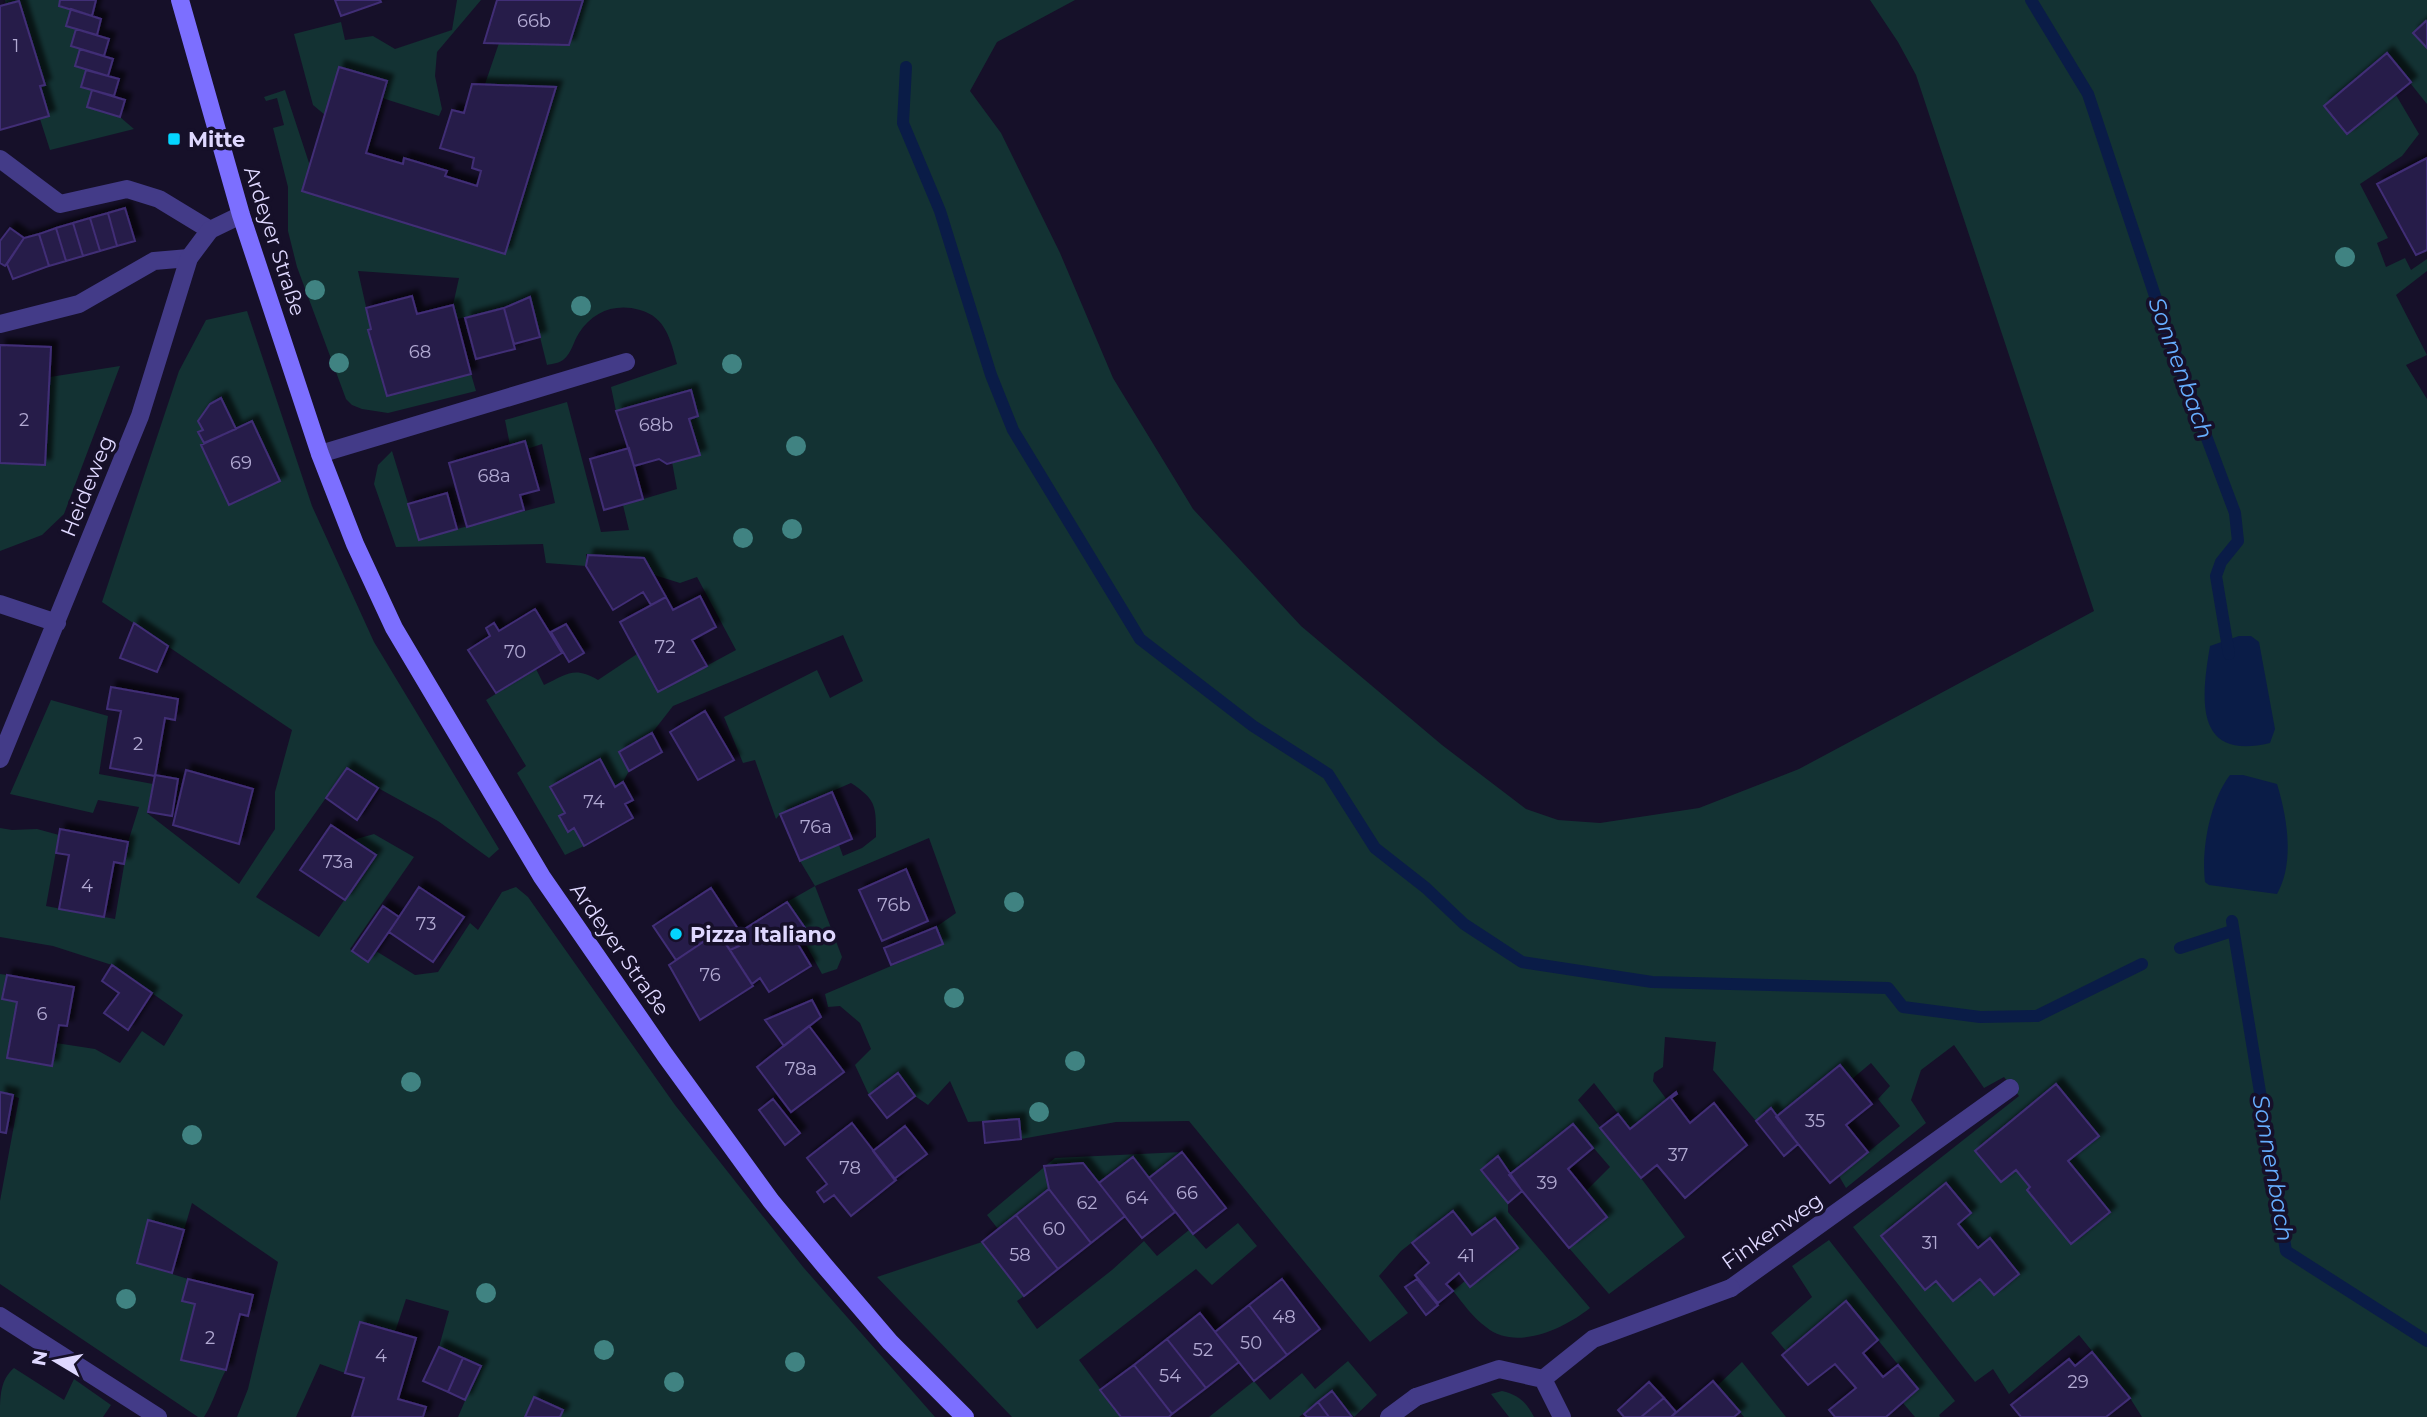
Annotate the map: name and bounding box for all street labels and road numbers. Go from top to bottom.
street label: Ardeyer Straße [239,163,311,319]
street label: Heideweg [55,432,119,540]
street label: Ardeyer Straße [565,878,675,1020]
street label: Finkenweg [1717,1187,1827,1275]

